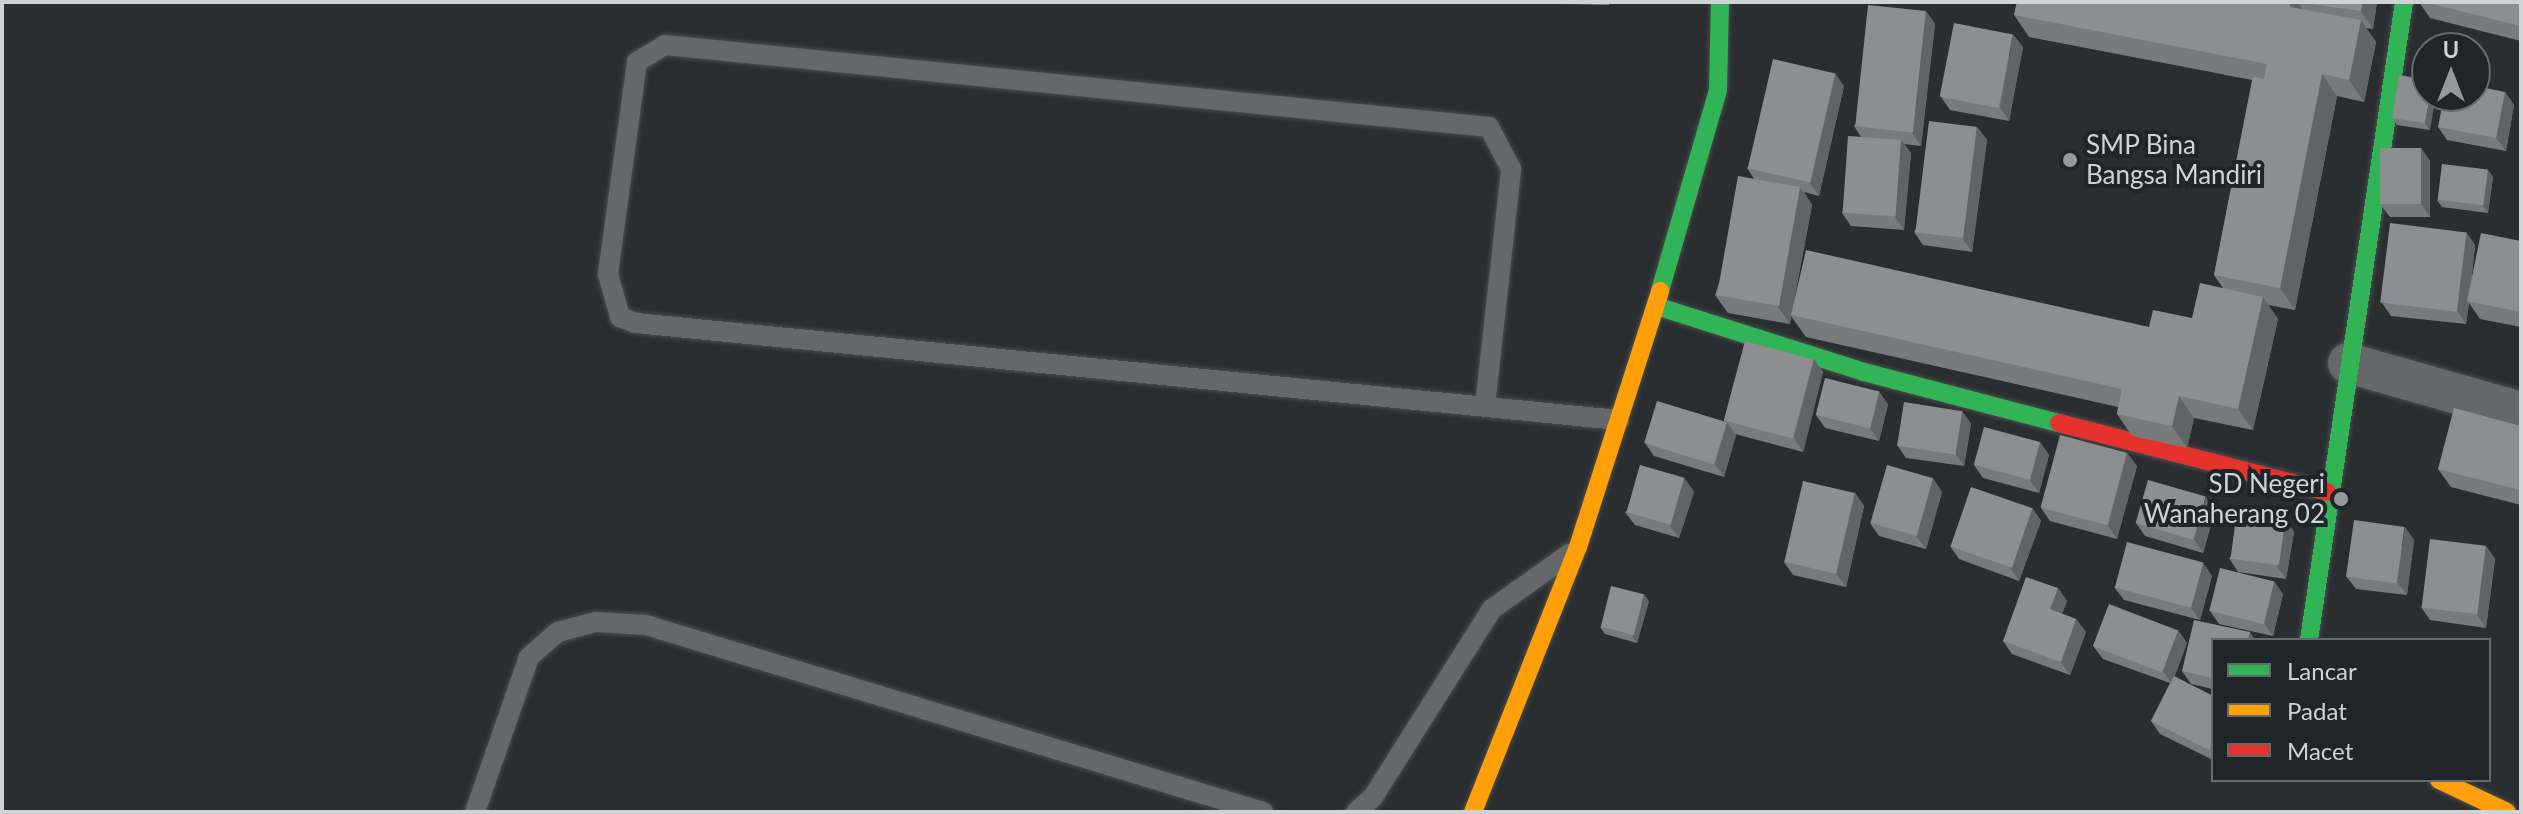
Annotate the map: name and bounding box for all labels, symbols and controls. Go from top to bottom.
north arrow [2411,32,2491,112]
text: U [2443,36,2459,63]
place label: SMP Bina Bangsa Mandiri [2086,129,2262,190]
marker: SMP Bina Bangsa Mandiri [2061,151,2079,169]
place label: SD Negeri Wanaherang 02 [2144,468,2325,530]
marker: SD Negeri Wanaherang 02 [2332,490,2350,508]
legend [2211,638,2491,782]
text: Lancar [2287,656,2357,685]
text: Padat [2287,696,2347,725]
text: Macet [2287,736,2353,765]

